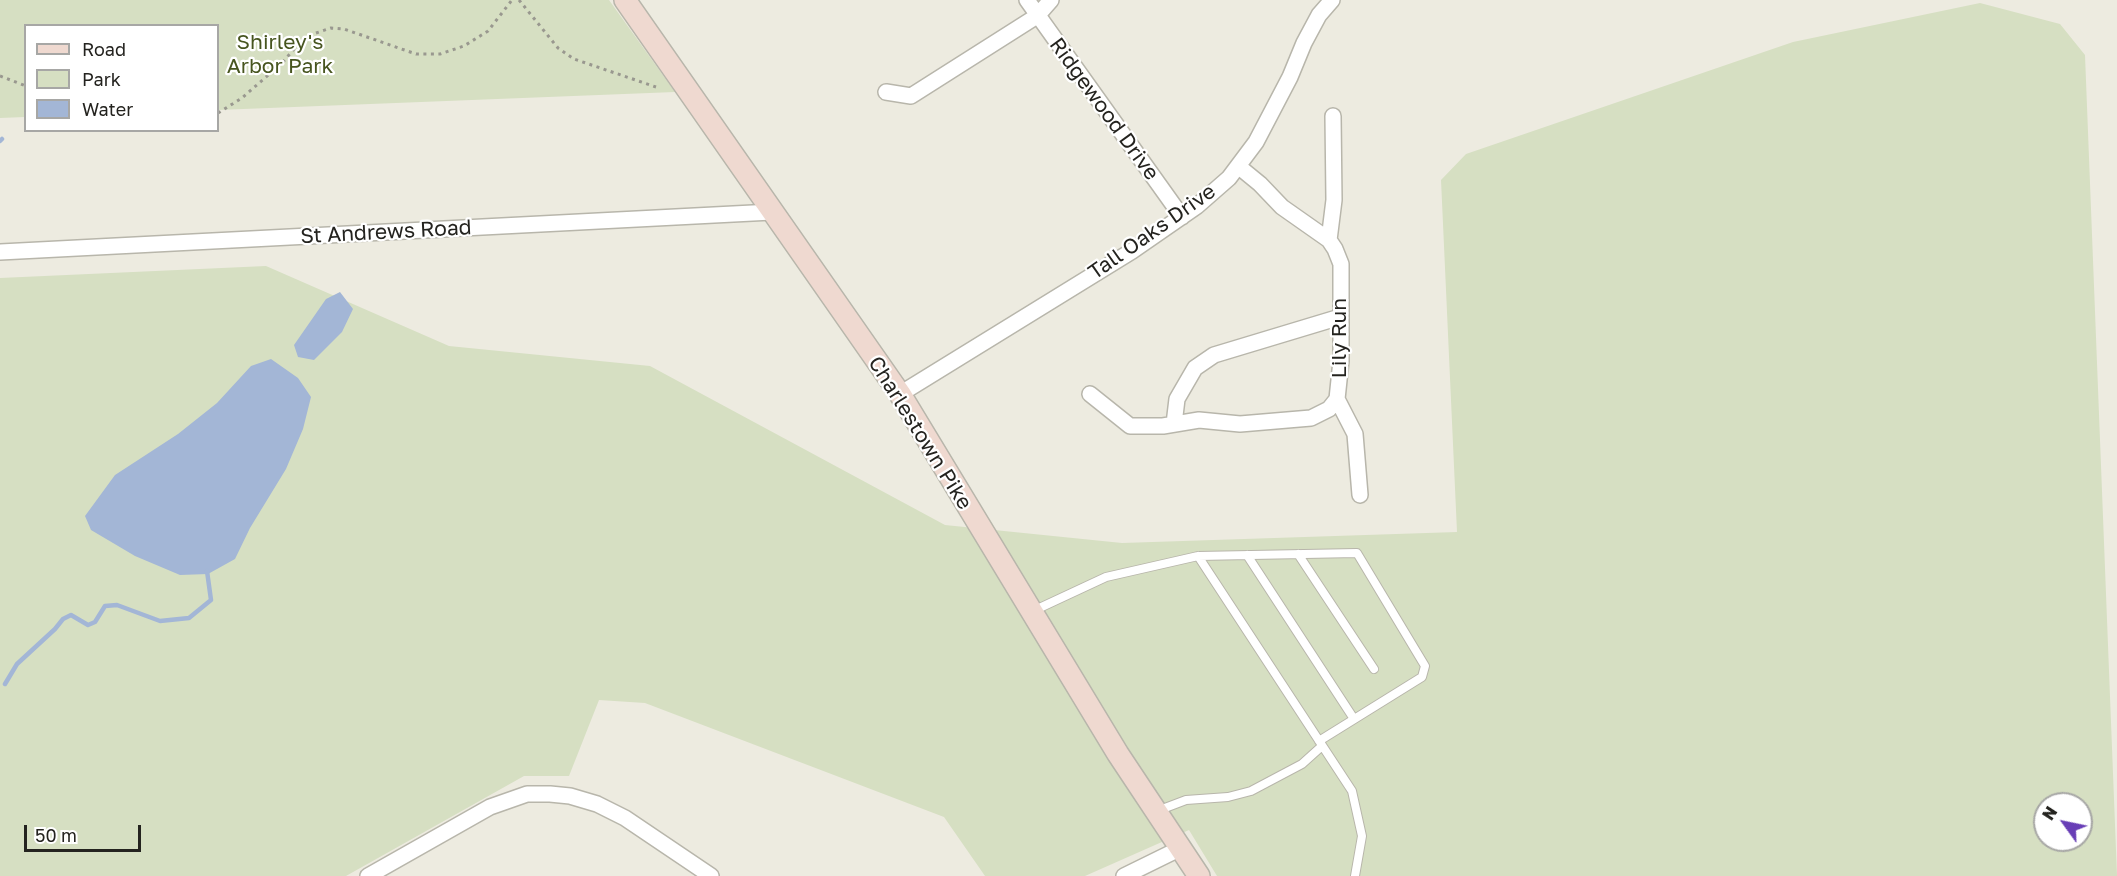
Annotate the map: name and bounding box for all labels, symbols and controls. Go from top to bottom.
legend [24,24,219,132]
park label: Shirley's Arbor Park [227,29,333,79]
street label: Ridgewood Drive [1044,33,1164,185]
text: Road [82,38,126,60]
text: Park [82,68,121,90]
text: Water [82,98,133,120]
street label: Tall Oaks Drive [1084,179,1220,285]
street label: St Andrews Road [300,215,472,249]
street label: Lily Run [1326,298,1352,378]
street label: Charlestown Pike [863,352,977,514]
north arrow [2033,792,2093,852]
text: N [2038,803,2061,824]
scale bar [27,813,144,851]
text: 50 m [35,824,77,846]

